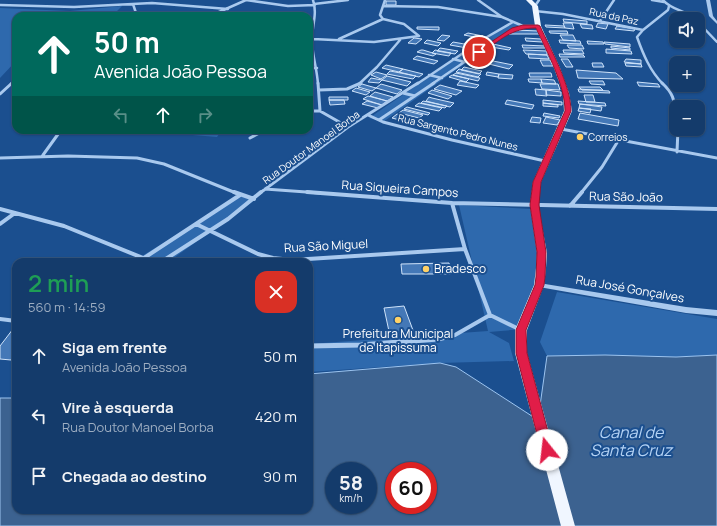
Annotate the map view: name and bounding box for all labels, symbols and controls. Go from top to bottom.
street label: Rua da Paz [588,4,640,28]
map controls [669,12,705,136]
button: sound [669,12,705,48]
text: 50 m [94,23,160,61]
icon: ahead [28,28,80,80]
pin [462,35,496,69]
icon: arrive [468,41,490,63]
button: + [669,56,705,92]
text: Avenida João Pessoa [94,59,267,83]
button: − [669,100,705,136]
icon: left [110,104,132,126]
icon: ahead [152,104,174,126]
icon: right [194,104,216,126]
street label: Rua Doutor Manoel Borba [260,107,362,187]
street label: Rua Sargento Pedro Nunes [397,110,519,154]
place label: Correios [588,130,627,144]
marker: Correios [575,132,585,142]
street label: Rua Siqueira Campos [341,176,459,201]
street label: Rua São João [589,187,663,206]
street label: Rua São Miguel [283,235,368,256]
place label: Bradesco [434,260,486,277]
marker: Bradesco [421,264,431,274]
text: 2 min [28,266,89,299]
button: close [255,271,297,313]
street label: Rua José Gonçalves [574,271,686,306]
text: 560 m · 14:59 [28,298,105,316]
marker: Prefeitura Municipal de Itapissuma [393,315,403,325]
place label: Prefeitura Municipal de Itapissuma [343,325,453,356]
text: Siga em frente [62,337,167,358]
icon: ahead [28,345,50,367]
text: 50 m [263,346,297,367]
text: Avenida João Pessoa [62,358,187,376]
text: Vire à esquerda [62,397,174,418]
icon: left [28,405,50,427]
text: 420 m [255,406,297,427]
text: Rua Doutor Manoel Borba [62,418,214,436]
water label: Canal de Santa Cruz [590,421,673,461]
position arrow [526,429,568,471]
speed limit sign: 60 [385,462,437,514]
icon: arrive [28,465,50,487]
text: Chegada ao destino [62,466,207,487]
text: 90 m [263,466,297,487]
text: 58 [339,469,363,496]
text: km/h [339,491,363,505]

